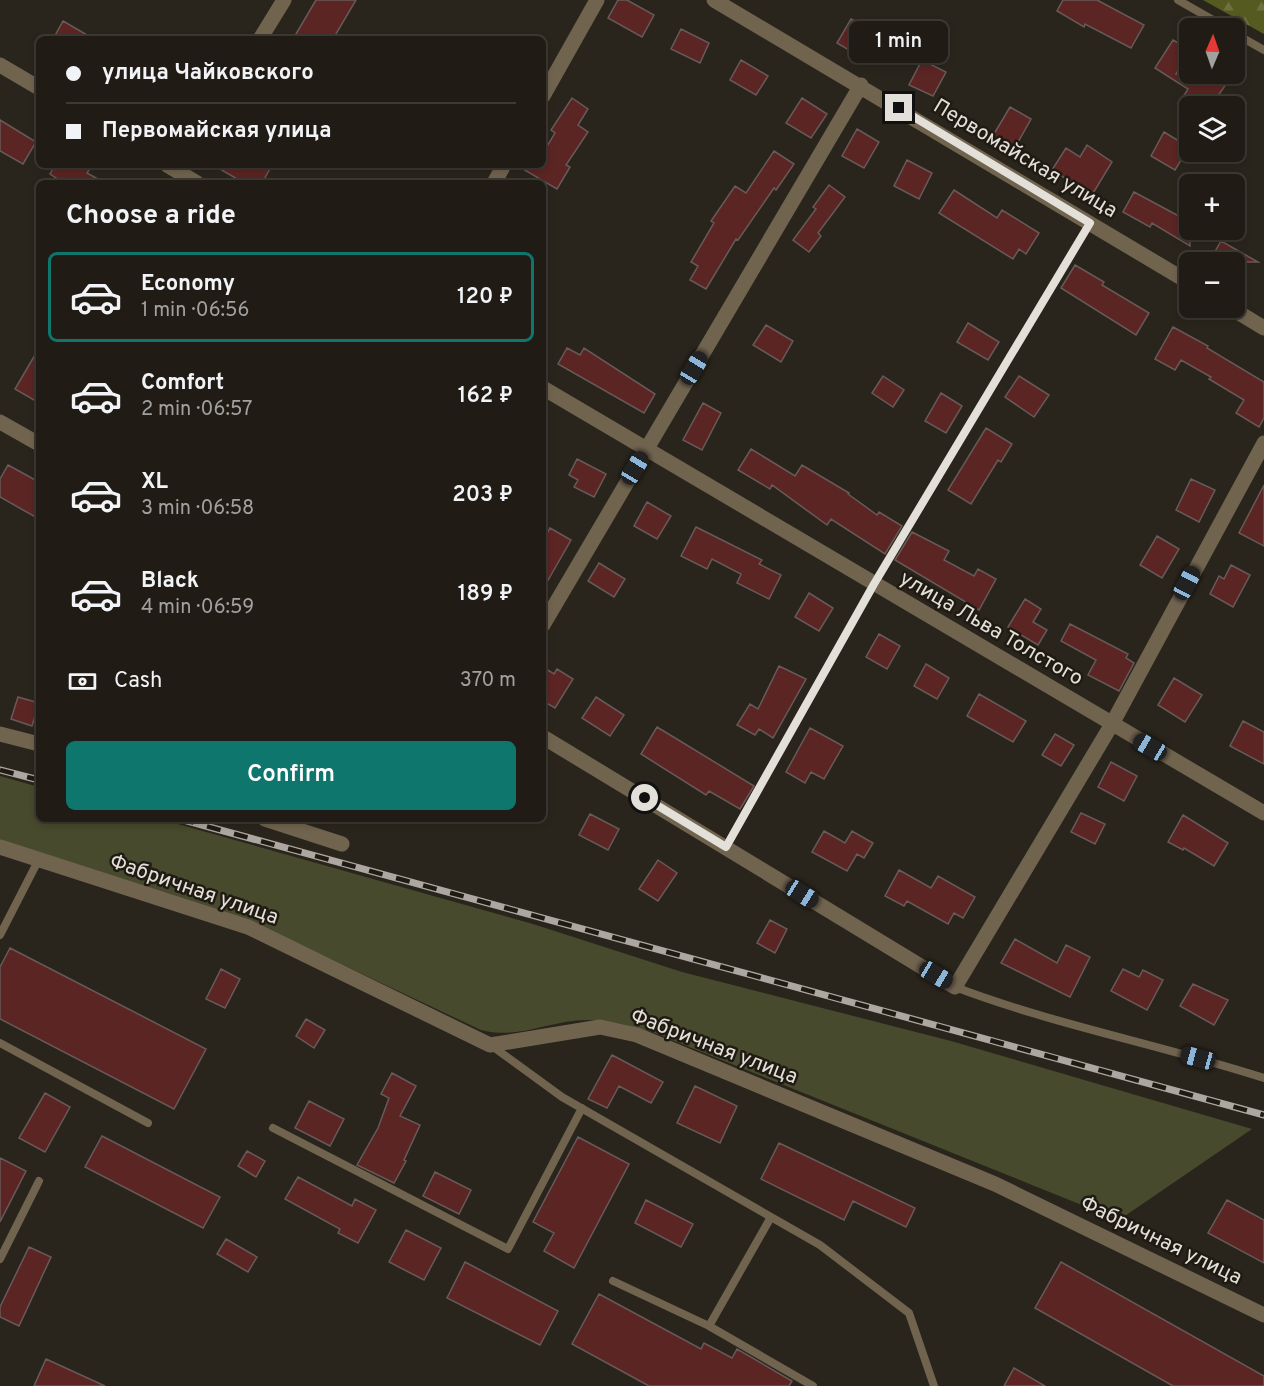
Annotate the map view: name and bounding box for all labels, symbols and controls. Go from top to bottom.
north arrow [1179,18,1245,84]
map controls [1179,18,1245,318]
callout: 1 min [850,21,948,63]
text: 1 min [875,29,922,55]
text: улица Чайковского [102,60,314,87]
street label: Первомайская улица [928,93,1122,225]
route end [885,94,912,121]
button: layers [1179,96,1245,162]
text: Первомайская улица [102,118,331,145]
button: + [1179,174,1245,240]
text: Choose a ride [66,199,236,233]
button: − [1179,252,1245,318]
icon: car [69,270,123,324]
text: Economy [141,271,235,298]
text: 120 ₽ [457,284,513,311]
text: 1 min · 06:56 [141,298,249,324]
car [677,348,711,388]
icon: car [69,369,123,423]
text: Comfort [141,370,224,397]
text: 162 ₽ [458,383,513,410]
text: 2 min · 06:57 [141,397,253,423]
car [618,448,652,488]
icon: car [69,468,123,522]
text: XL [141,469,168,496]
text: 203 ₽ [452,482,513,509]
text: 3 min · 06:58 [141,496,254,522]
car [1171,563,1203,603]
street label: улица Льва Толстого [894,565,1088,693]
icon: car [69,567,123,621]
text: Black [141,568,199,595]
text: 189 ₽ [458,581,513,608]
text: 4 min · 06:59 [141,595,254,621]
icon: cash [66,665,99,698]
text: Cash [114,668,163,695]
text: 370 m [460,668,516,694]
car [1130,730,1170,764]
button: Confirm [66,741,516,810]
route start [631,784,658,811]
street label: Фабричная улица [106,848,282,932]
car [782,877,822,911]
car [916,958,956,992]
street label: Фабричная улица [627,1003,801,1091]
car [1178,1045,1218,1071]
street label: Фабричная улица [1076,1190,1246,1292]

